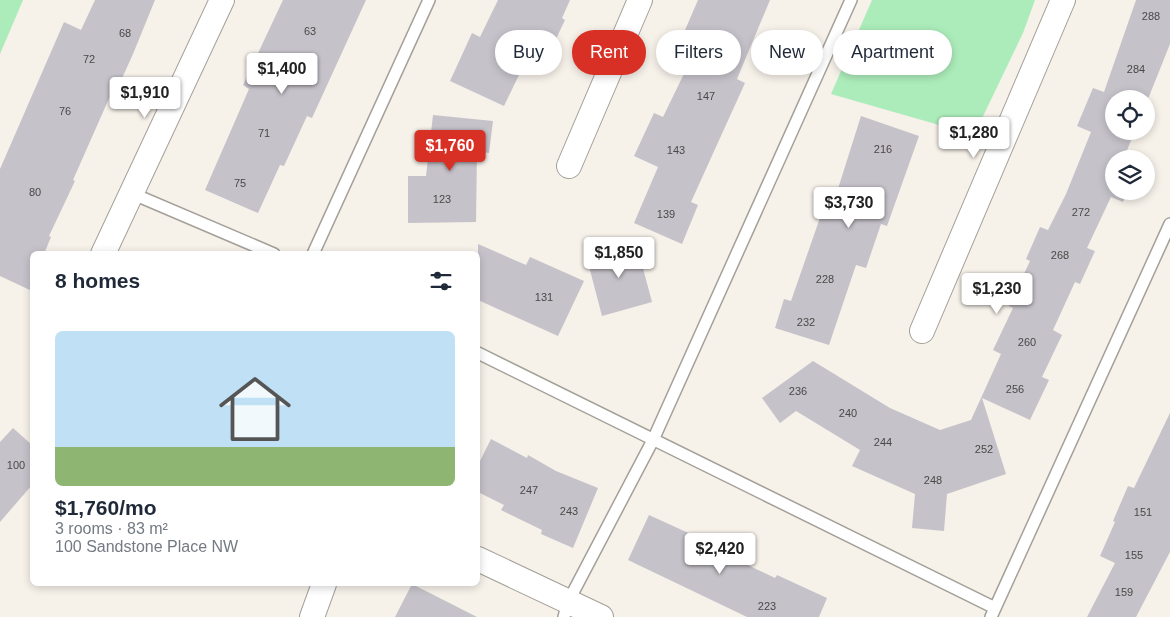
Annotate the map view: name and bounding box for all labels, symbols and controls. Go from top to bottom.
house number: 288 [1142,10,1160,22]
house number: 63 [304,25,316,37]
house number: 68 [119,27,131,39]
chip: Buy [495,30,562,75]
chip: Rent [572,30,646,75]
chip: Filters [656,30,741,75]
chip: New [751,30,823,75]
chip: Apartment [833,30,952,75]
pin: $1,400 [241,52,323,95]
house number: 72 [83,53,95,65]
text: $1,400 [258,60,306,77]
house number: 284 [1127,63,1145,75]
pin: $1,910 [104,76,186,119]
text: $1,910 [121,84,169,101]
house number: 147 [697,90,715,102]
map controls [1105,90,1155,200]
button: locate [1105,90,1155,140]
house number: 76 [59,105,71,117]
pin: $1,280 [933,116,1015,159]
text: $1,280 [950,124,998,141]
house number: 71 [258,127,270,139]
pin: $1,760 [409,130,491,172]
text: $1,760 [426,137,474,154]
house number: 216 [874,143,892,155]
house number: 143 [667,144,685,156]
button: layers [1105,150,1155,200]
house number: 75 [234,177,246,189]
house number: 80 [29,186,41,198]
pin: $3,730 [808,186,890,229]
house number: 123 [433,193,451,205]
text: $3,730 [825,194,873,211]
house number: 272 [1072,206,1090,218]
house number: 139 [657,208,675,220]
pin: $1,850 [578,236,660,279]
text: $1,850 [595,244,643,261]
house number: 268 [1051,249,1069,261]
icon: filters [427,267,455,295]
text: 8 homes [55,269,140,292]
pin: $1,230 [956,272,1038,315]
house number: 228 [816,273,834,285]
text: $1,230 [973,280,1021,297]
house number: 131 [535,291,553,303]
house number: 232 [797,316,815,328]
house number: 260 [1018,336,1036,348]
icon: home [210,364,300,454]
house number: 256 [1006,383,1024,395]
house number: 236 [789,385,807,397]
house number: 240 [839,407,857,419]
house number: 244 [874,436,892,448]
house number: 252 [975,443,993,455]
house number: 100 [7,459,25,471]
house number: 248 [924,474,942,486]
house number: 247 [520,484,538,496]
text: $1,760/mo [55,496,157,519]
house number: 243 [560,505,578,517]
house number: 151 [1134,506,1152,518]
text: 3 rooms · 83 m² [55,520,168,537]
pin: $2,420 [679,532,761,575]
text: 100 Sandstone Place NW [55,538,238,555]
text: $2,420 [696,540,744,557]
house number: 155 [1125,549,1143,561]
house number: 159 [1115,586,1133,598]
house number: 223 [758,600,776,612]

